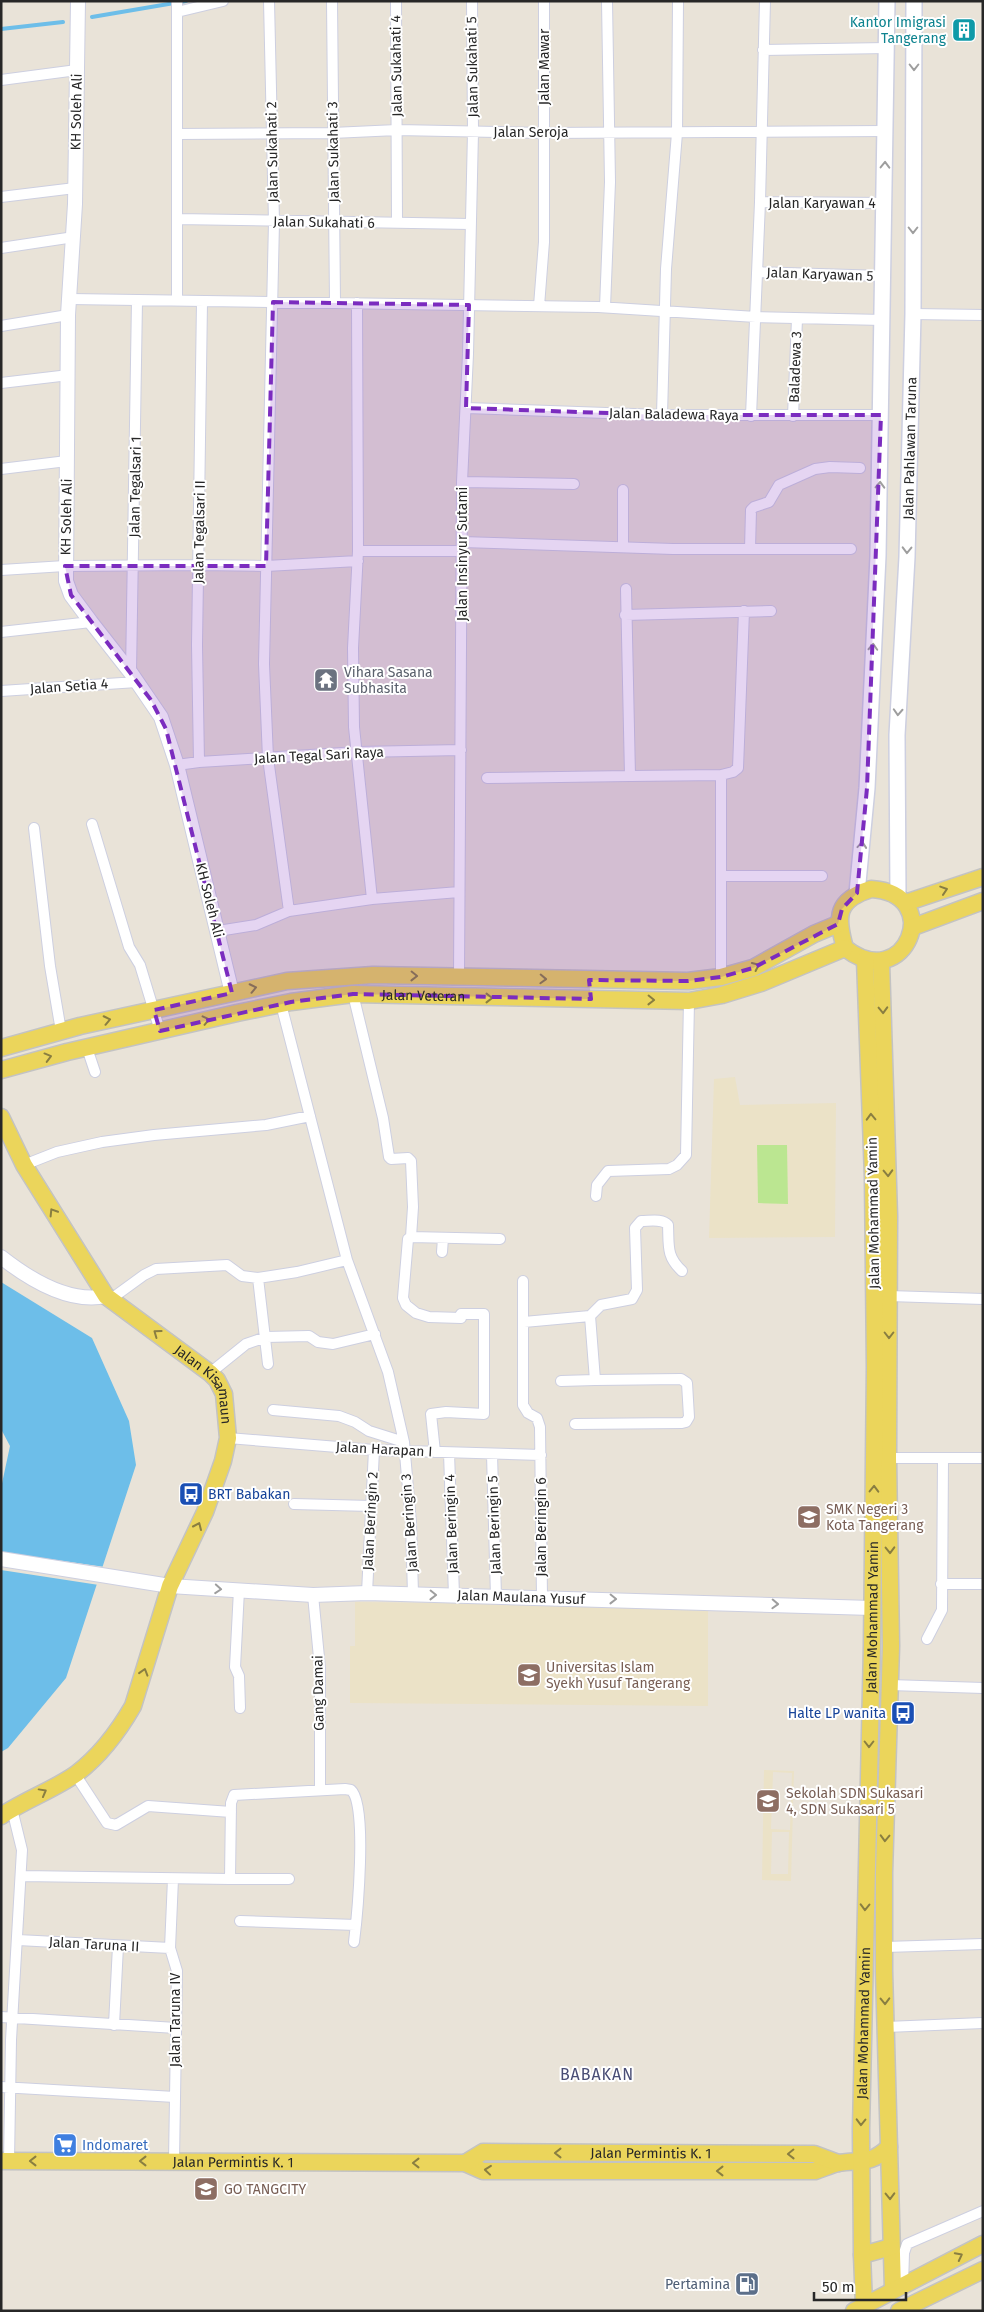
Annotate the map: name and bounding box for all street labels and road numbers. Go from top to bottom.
street label: Jalan Sukahati 4 [387,14,406,117]
street label: Jalan Sukahati 5 [463,16,482,118]
street label: Jalan Mawar [536,28,553,105]
street label: KH Soleh Ali [67,73,86,151]
street label: Jalan Sukahati 2 [263,101,282,203]
street label: Jalan Sukahati 3 [324,101,343,203]
street label: Jalan Seroja [493,124,569,141]
street label: Jalan Karyawan 4 [768,195,876,212]
street label: Jalan Sukahati 6 [273,213,375,232]
street label: Jalan Karyawan 5 [766,264,874,285]
street label: Baladewa 3 [786,331,805,403]
street label: Jalan Pahlawan Taruna [900,377,920,520]
street label: Jalan Baladewa Raya [609,405,739,424]
street label: Jalan Tegalsari 1 [126,436,145,538]
street label: KH Soleh Ali [57,478,76,556]
street label: Jalan Tegalsari II [190,480,209,584]
street label: Jalan Insinyur Sutami [454,487,471,621]
street label: Jalan Setia 4 [29,675,109,698]
street label: Jalan Tegal Sari Raya [254,744,384,767]
street label: KH Soleh Ali [192,861,227,940]
street label: Jalan Veteran [381,987,466,1005]
street label: Jalan Mohammad Yamin [864,1137,883,1289]
street label: Jalan Kisamaun [171,1342,235,1425]
street label: Jalan Harapan I [335,1438,433,1461]
street label: Jalan Beringin 2 [359,1471,382,1571]
street label: Jalan Beringin 3 [398,1473,421,1573]
street label: Jalan Beringin 4 [441,1473,462,1574]
street label: Jalan Beringin 5 [484,1475,505,1575]
street label: Jalan Beringin 6 [533,1477,550,1577]
street label: Jalan Mohammad Yamin [863,1541,882,1694]
street label: Jalan Maulana Yusuf [457,1587,586,1608]
street label: Gang Damai [309,1655,328,1731]
street label: Jalan Taruna II [48,1934,140,1955]
street label: Jalan Mohammad Yamin [854,1947,874,2099]
street label: Jalan Taruna IV [167,1973,184,2067]
street label: Jalan Permintis K. 1 [590,2145,711,2162]
street label: Jalan Permintis K. 1 [172,2154,294,2171]

